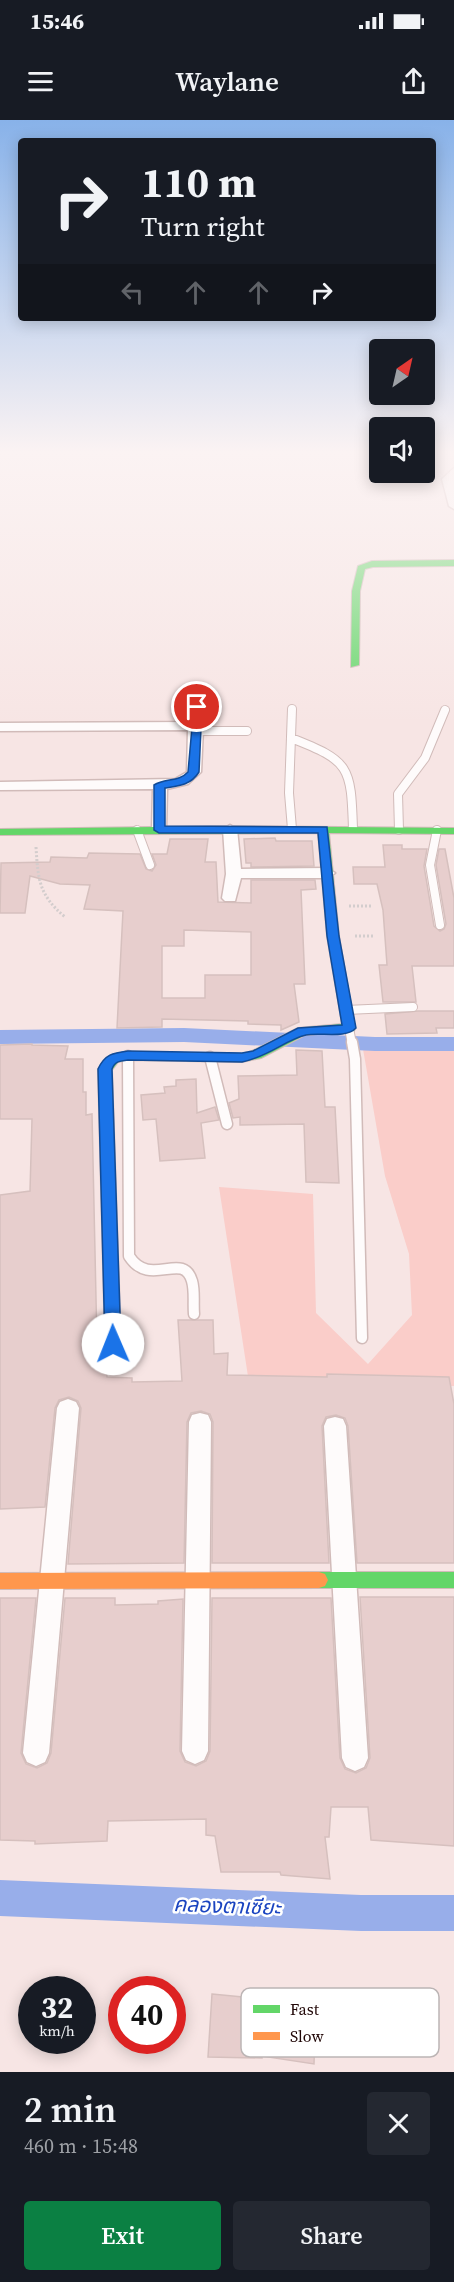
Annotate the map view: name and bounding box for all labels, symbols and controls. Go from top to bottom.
text: 15:46 [30,6,84,36]
text: Waylane [175,63,279,100]
icon: menu [24,65,57,98]
icon: share [397,65,430,98]
text: 110 m [141,153,256,211]
icon: right [42,162,120,240]
text: Turn right [141,208,265,245]
icon: left [116,276,149,309]
icon: ahead [179,276,212,309]
icon: ahead [242,276,275,309]
icon: right [305,276,338,309]
north arrow [369,339,435,405]
map controls [369,339,435,483]
button: sound [369,417,435,483]
pin [171,681,222,732]
icon: arrive [180,690,213,723]
position arrow [81,1312,145,1376]
water label: คลองตาเซียะ [173,1889,283,1922]
speed limit sign: 40 [108,1976,186,2054]
text: 32 [41,1987,73,2028]
legend [241,1988,439,2057]
text: Fast [290,1998,320,2020]
text: km/h [39,2020,75,2041]
text: Slow [290,2025,325,2047]
text: 2 min [24,2085,116,2134]
button: close [367,2092,430,2155]
text: 460 m · 15:48 [24,2132,138,2160]
button: Exit [24,2201,221,2270]
button: Share [233,2201,430,2270]

